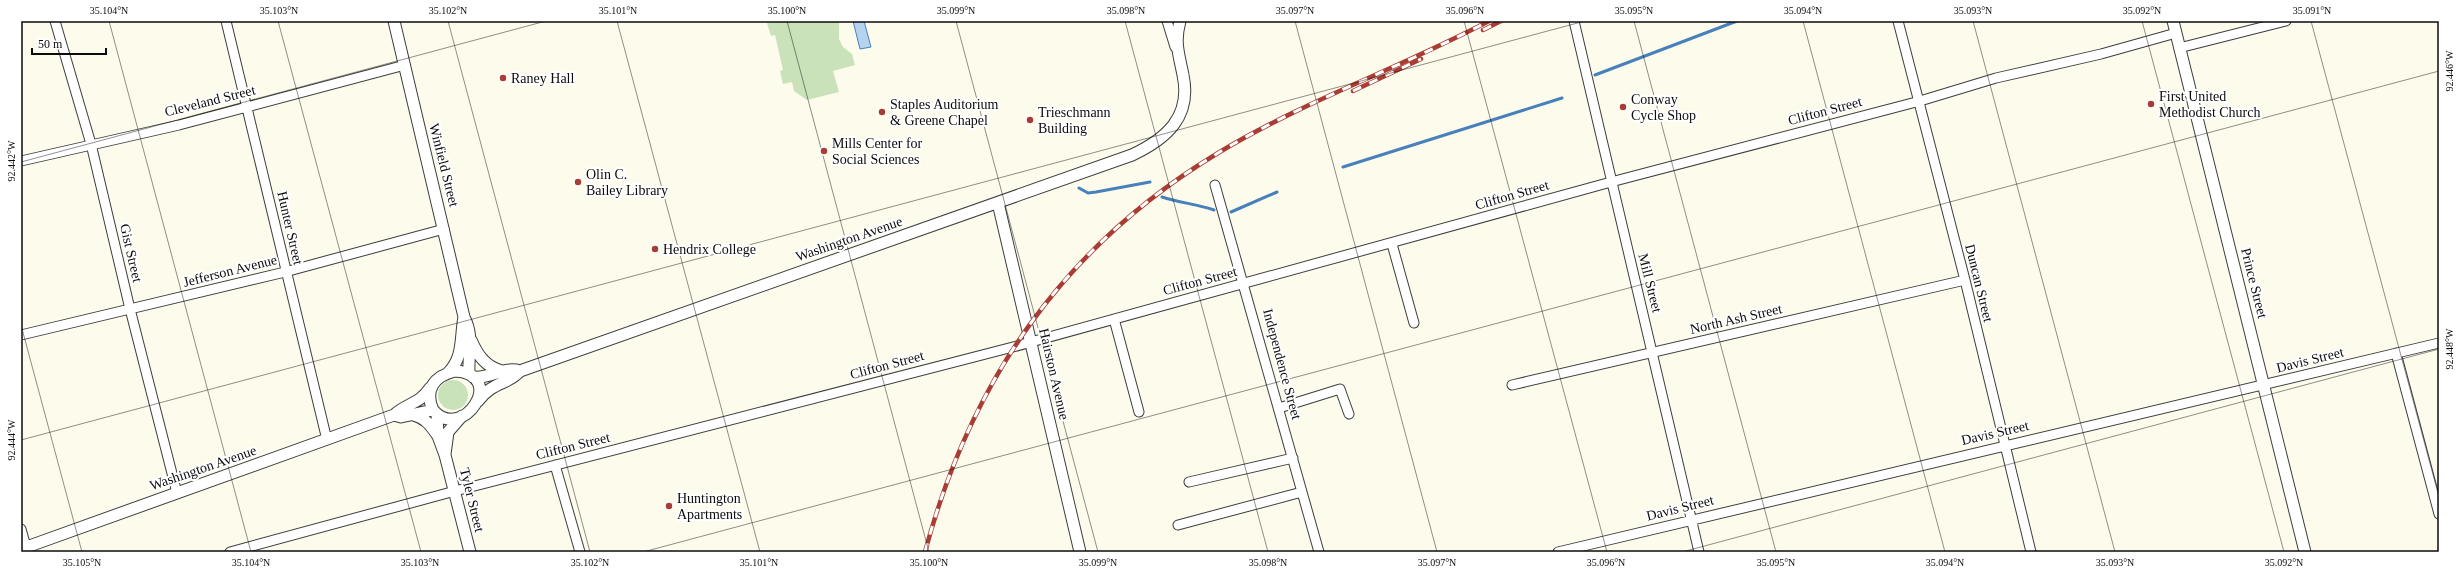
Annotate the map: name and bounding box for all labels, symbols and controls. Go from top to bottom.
text: 35.104°N [90,5,128,16]
text: 35.103°N [260,5,298,16]
text: 35.102°N [429,5,467,16]
text: 35.101°N [599,5,637,16]
text: 35.100°N [768,5,806,16]
text: 35.099°N [937,5,975,16]
text: 35.098°N [1107,5,1145,16]
text: 35.097°N [1276,5,1314,16]
text: 35.096°N [1446,5,1484,16]
text: 35.095°N [1615,5,1653,16]
text: 35.094°N [1784,5,1822,16]
text: 35.093°N [1954,5,1992,16]
text: 35.092°N [2123,5,2161,16]
text: 35.091°N [2293,5,2331,16]
scale bar [32,30,106,56]
text: 50 m [38,37,63,51]
text: 92.446°W [2444,50,2455,91]
place label: Raney Hall [511,71,574,86]
marker: Raney Hall [498,73,508,83]
street label: Cleveland Street [163,82,257,120]
place label: First United Methodist Church [2159,89,2261,120]
place label: Conway Cycle Shop [1631,92,1696,123]
street label: Clifton Street [1786,94,1864,128]
place label: Staples Auditorium & Greene Chapel [890,97,999,128]
marker: First United Methodist Church [2146,99,2156,109]
marker: Conway Cycle Shop [1618,102,1628,112]
place label: Trieschmann Building [1038,105,1111,136]
marker: Staples Auditorium & Greene Chapel [877,107,887,117]
marker: Trieschmann Building [1025,115,1035,125]
street label: Winfield Street [426,122,462,208]
place label: Mills Center for Social Sciences [832,136,923,167]
text: 92.442°W [6,140,17,181]
marker: Mills Center for Social Sciences [819,146,829,156]
place label: Olin C. Bailey Library [586,167,668,198]
marker: Olin C. Bailey Library [573,177,583,187]
street label: Clifton Street [1473,177,1551,213]
street label: Hunter Street [274,190,306,266]
street label: Washington Avenue [794,214,904,264]
street label: Gist Street [117,222,145,284]
place label: Hendrix College [663,242,756,257]
street label: Duncan Street [1962,243,1996,324]
marker: Hendrix College [650,244,660,254]
street label: Prince Street [2238,246,2270,320]
street label: Jefferson Avenue [181,252,279,290]
street label: Mill Street [1635,252,1665,314]
street label: Clifton Street [1161,264,1239,298]
street label: North Ash Street [1688,301,1784,337]
street label: Independence Street [1260,307,1304,421]
street label: Hairston Avenue [1036,327,1072,421]
text: 92.448°W [2444,328,2455,369]
street label: Davis Street [2275,344,2345,376]
street label: Clifton Street [848,348,926,382]
street label: Davis Street [1960,418,2030,448]
text: 92.444°W [6,419,17,460]
street label: Clifton Street [534,430,612,462]
street label: Washington Avenue [148,443,258,493]
street label: Tyler Street [457,466,487,534]
place label: Huntington Apartments [677,491,742,522]
street label: Davis Street [1645,492,1715,524]
marker: Huntington Apartments [664,501,674,511]
text: 35.105°N [63,557,101,568]
text: 35.104°N [232,557,270,568]
text: 35.103°N [401,557,439,568]
text: 35.102°N [571,557,609,568]
text: 35.101°N [740,557,778,568]
text: 35.100°N [910,557,948,568]
text: 35.099°N [1079,557,1117,568]
text: 35.098°N [1249,557,1287,568]
text: 35.097°N [1418,557,1456,568]
text: 35.096°N [1587,557,1625,568]
text: 35.095°N [1757,557,1795,568]
text: 35.094°N [1926,557,1964,568]
text: 35.093°N [2096,557,2134,568]
text: 35.092°N [2265,557,2303,568]

